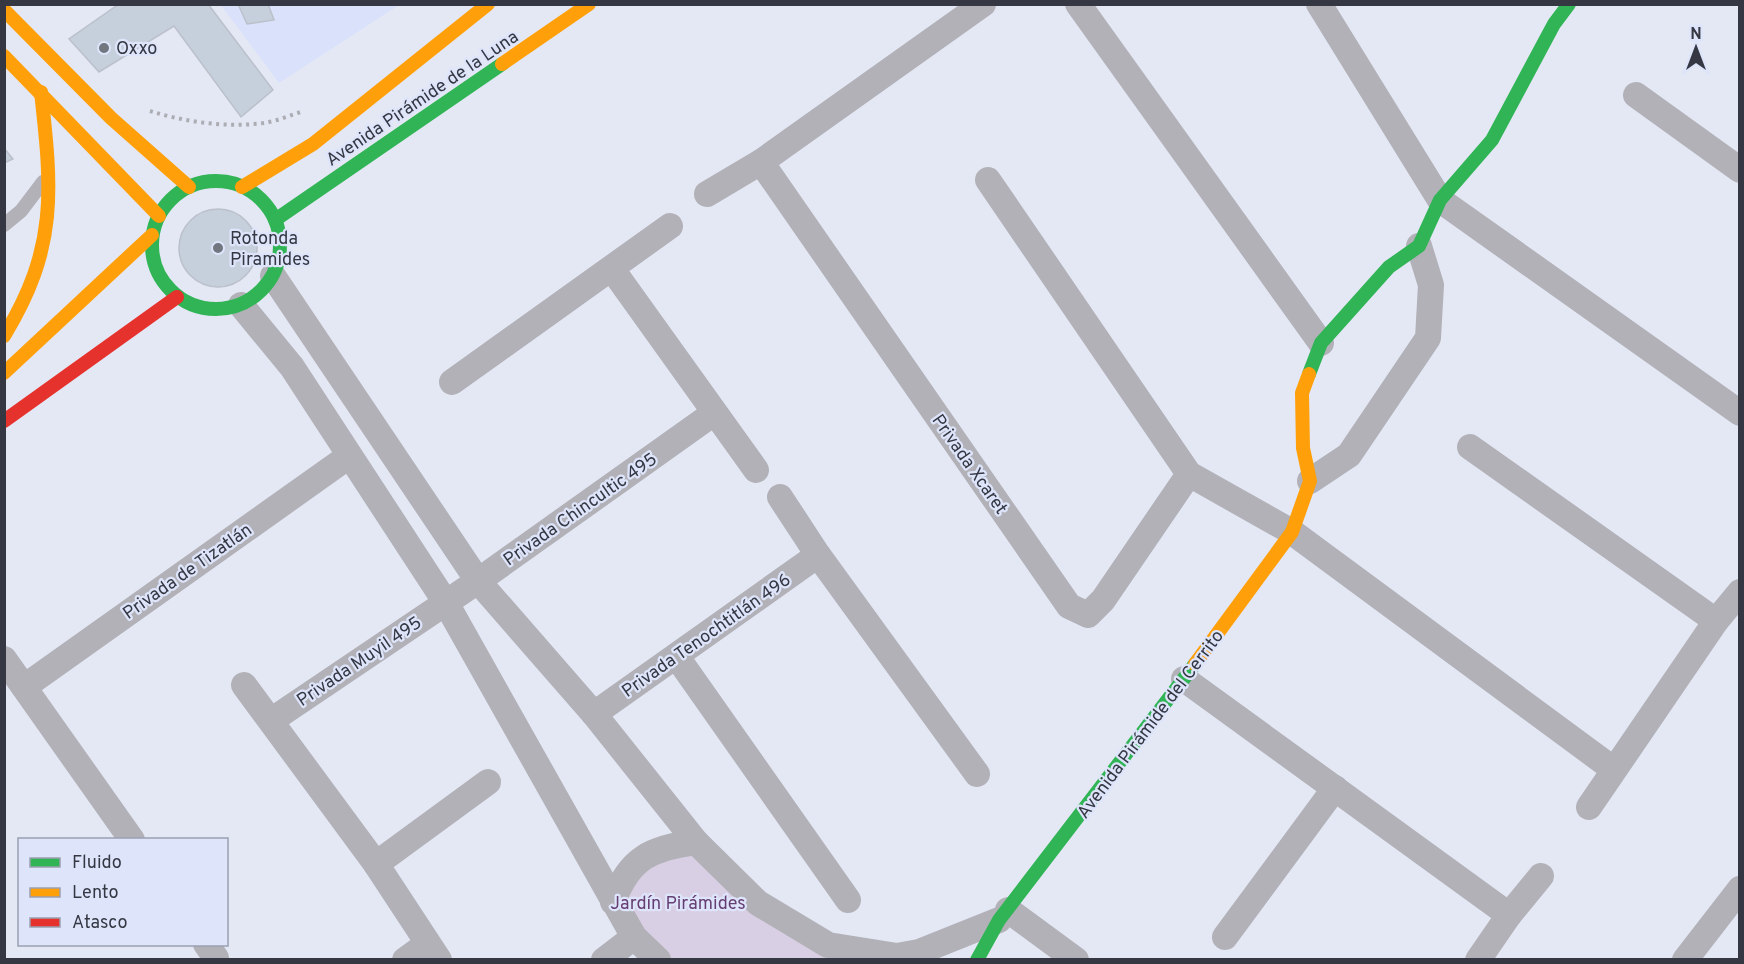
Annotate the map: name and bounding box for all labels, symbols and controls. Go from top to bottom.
north arrow [1666,18,1726,78]
text: N [1690,25,1702,45]
street label: Avenida Pirámide de la Luna [322,26,524,172]
place label: Oxxo [116,38,157,61]
marker: Oxxo [97,41,111,55]
place label: Rotonda Piramides [230,228,310,272]
marker: Rotonda Piramides [211,241,225,255]
street label: Privada Xcaret [926,410,1012,519]
street label: Privada Chincultic 495 [499,448,662,572]
street label: Privada de Tizatlán [119,519,257,625]
street label: Privada Tenochtitlán 496 [618,569,796,703]
street label: Privada Muyil 495 [293,612,427,713]
street label: Avenida Pirámide del Cerrito [1073,626,1230,824]
legend [18,838,228,946]
text: Fluido [72,852,122,875]
text: Lento [72,882,118,905]
park label: Jardín Pirámides [610,893,746,916]
text: Atasco [72,912,128,935]

